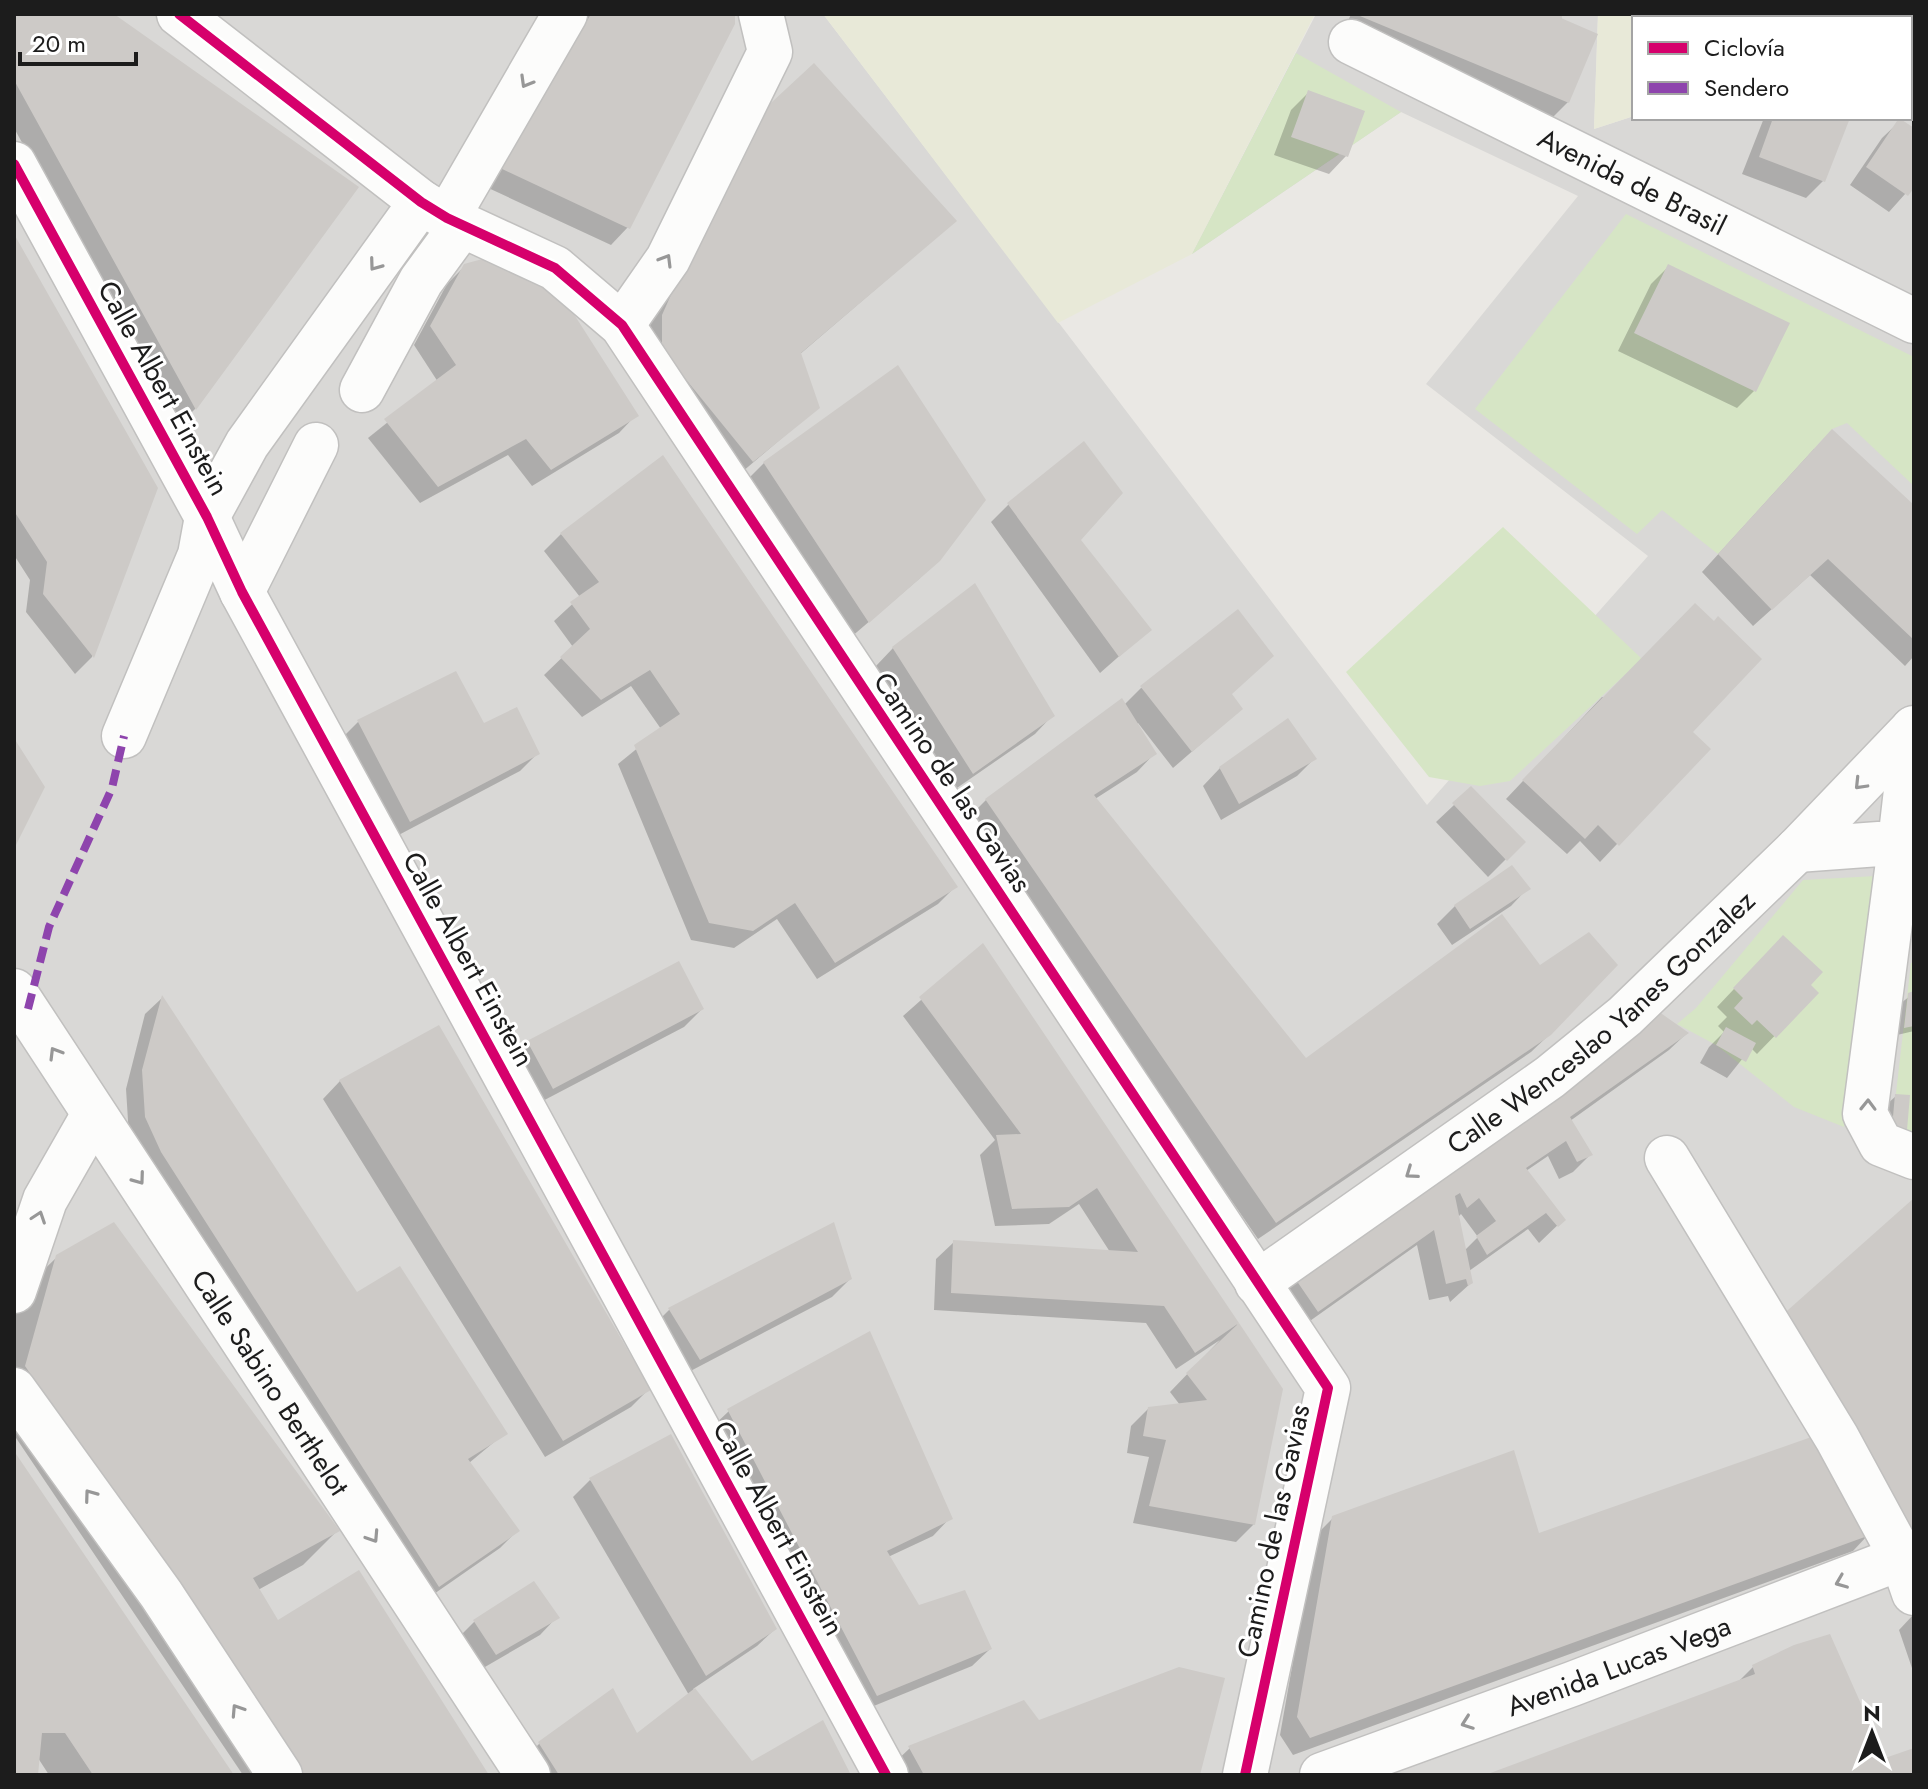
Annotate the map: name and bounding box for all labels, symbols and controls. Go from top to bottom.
scale bar [20,16,136,66]
legend [1632,16,1912,120]
text: 20 m [32,26,86,61]
text: Ciclovía [1704,30,1785,65]
text: Sendero [1704,70,1789,105]
one-way arrow [520,73,536,87]
street label: Avenida de Brasil [1531,118,1733,246]
one-way arrow [656,254,672,269]
one-way arrow [370,256,385,271]
street label: Calle Albert Einstein [87,273,240,503]
street label: Camino de las Gavias [863,664,1042,901]
one-way arrow [1855,775,1869,789]
street label: Calle Albert Einstein [392,844,545,1074]
street label: Calle Wenceslao Yanes Gonzalez [1438,881,1764,1165]
one-way arrow [49,1047,64,1061]
one-way arrow [1859,1099,1877,1111]
one-way arrow [1405,1163,1419,1178]
one-way arrow [129,1170,143,1185]
one-way arrow [30,1211,46,1225]
street label: Calle Sabino Berthelot [181,1261,360,1504]
street label: Camino de las Gavias [1227,1401,1320,1662]
street label: Calle Albert Einstein [702,1413,855,1643]
one-way arrow [86,1490,100,1504]
one-way arrow [363,1528,378,1543]
one-way arrow [1835,1572,1849,1588]
street label: Avenida Lucas Vega [1501,1605,1737,1727]
north arrow [1832,1693,1912,1773]
text: N [1863,1697,1881,1729]
one-way arrow [232,1704,247,1719]
one-way arrow [1461,1713,1475,1729]

